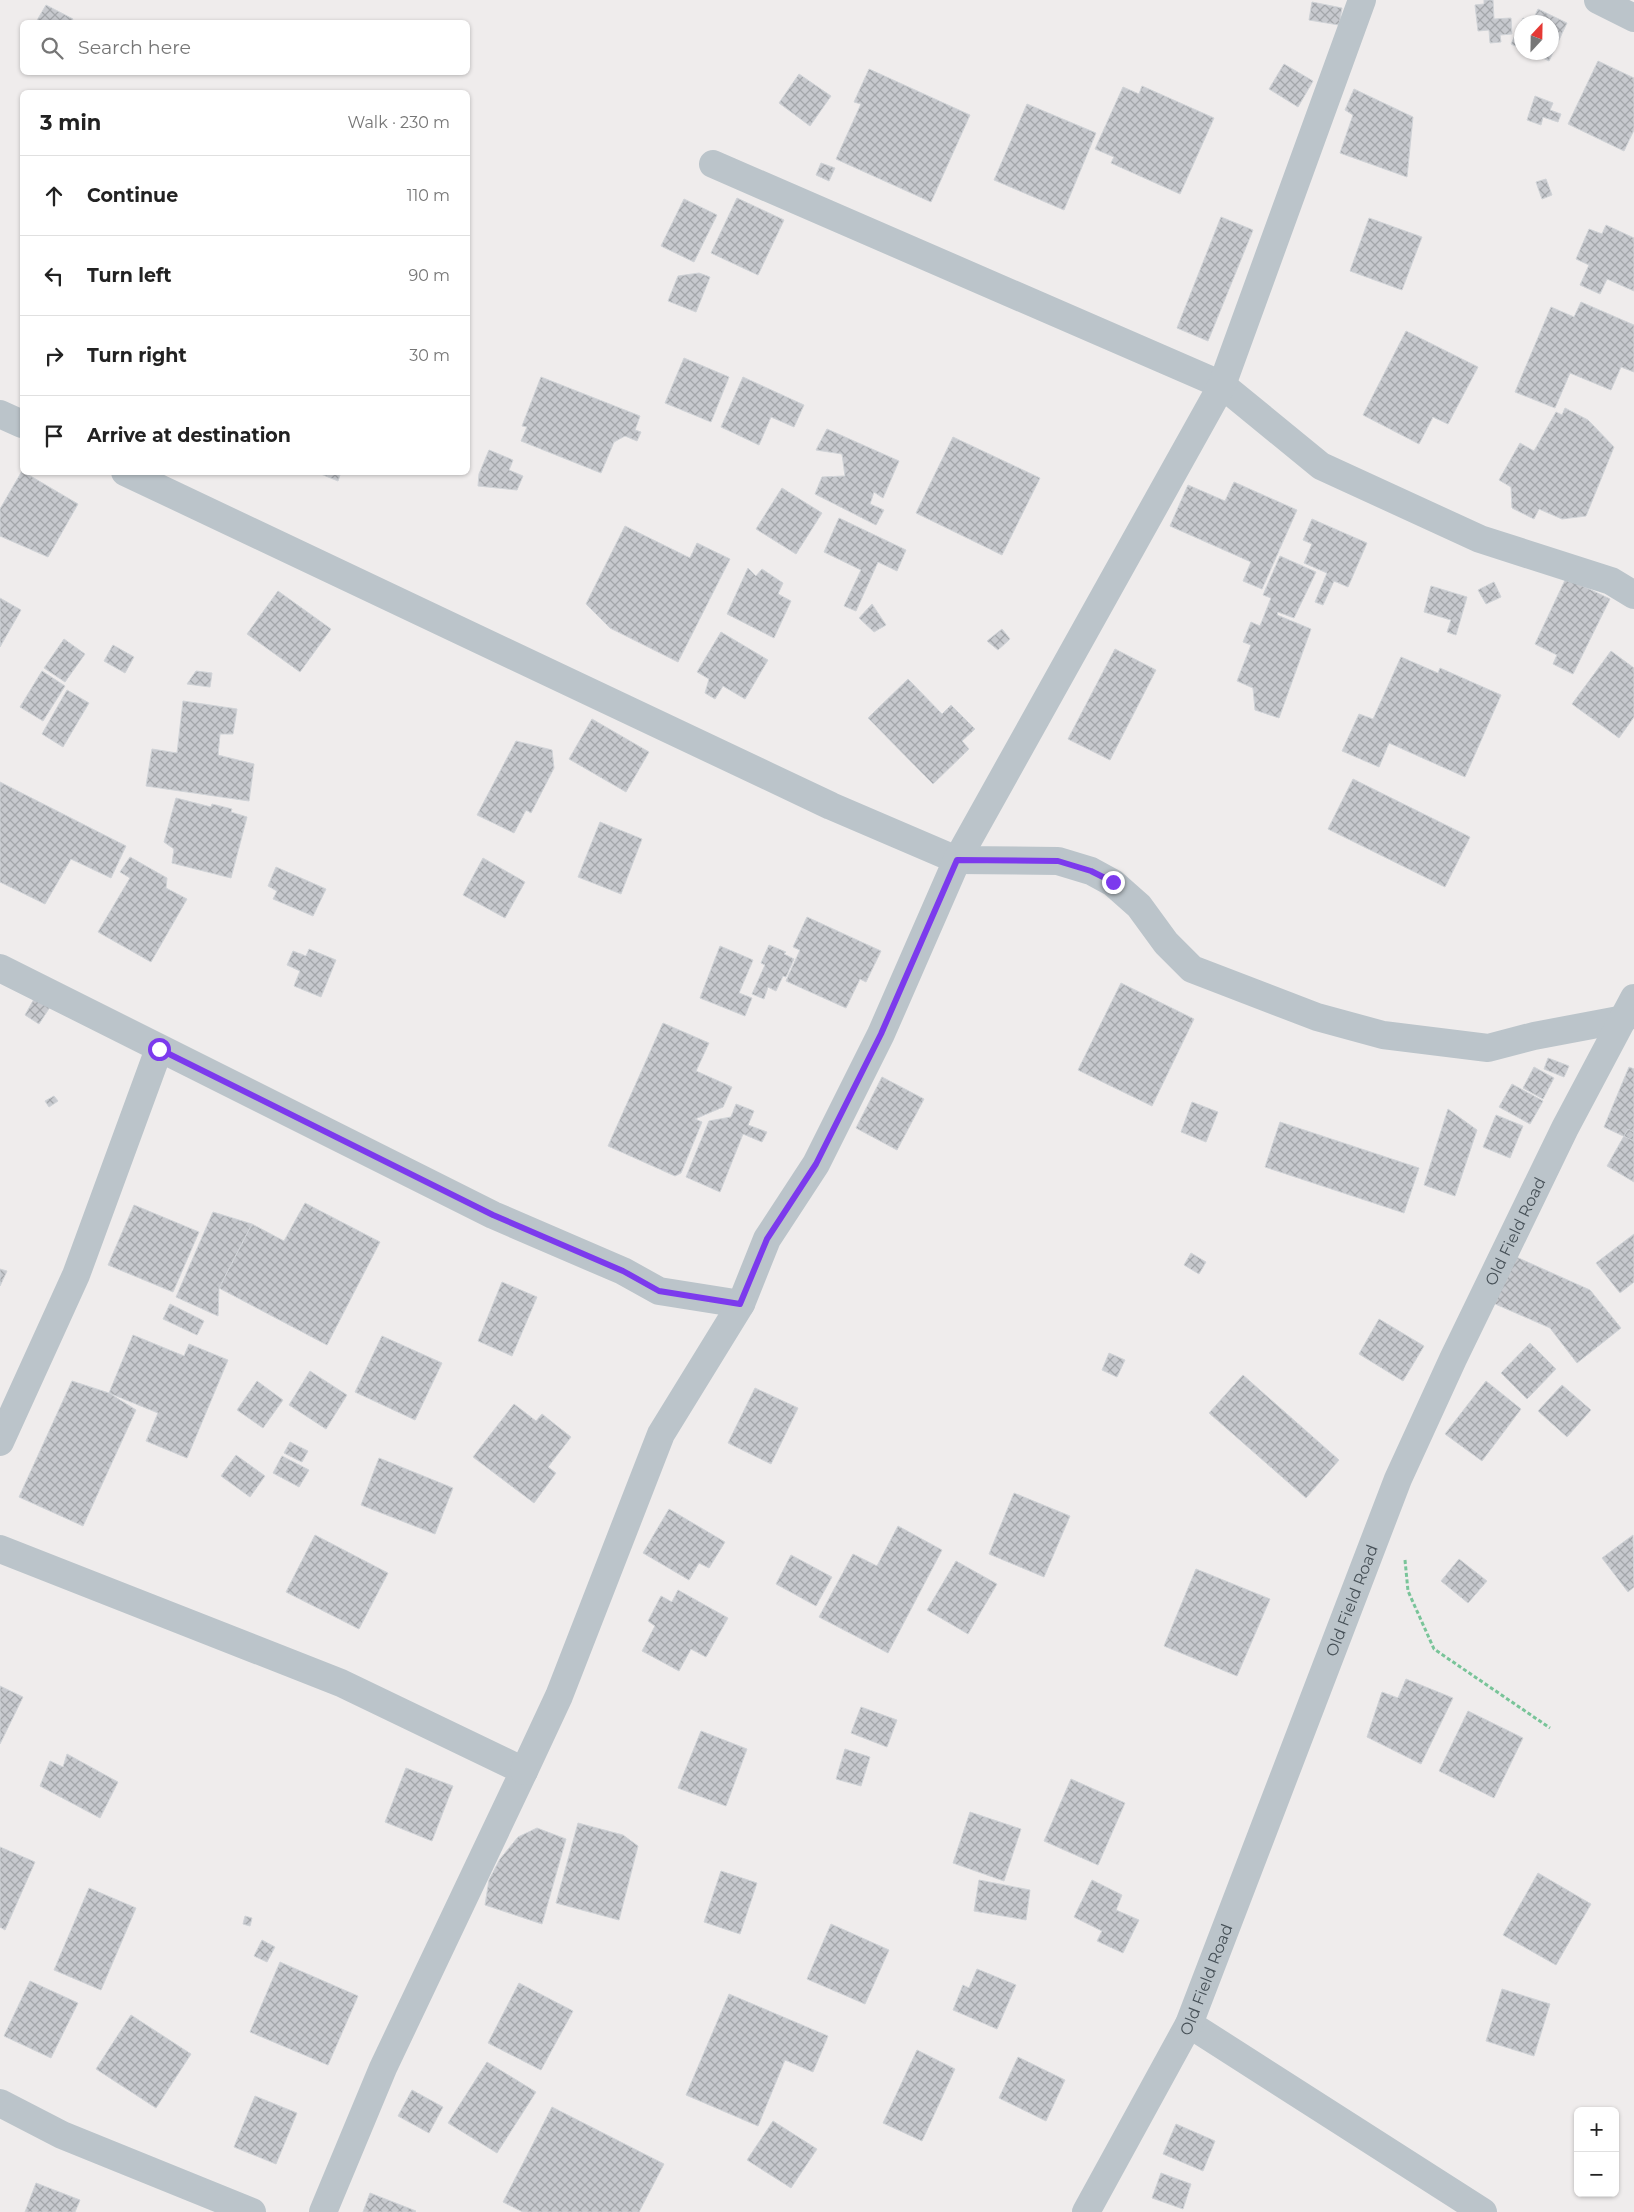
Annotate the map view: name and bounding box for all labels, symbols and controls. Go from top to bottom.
north arrow [1514,15,1559,60]
search box [20,20,470,75]
icon: search [38,34,66,62]
text: Search here [78,36,191,59]
text: 3 min [40,110,101,135]
text: Walk · 230 m [348,113,450,132]
icon: ahead [40,182,68,210]
text: Continue [87,184,178,207]
text: 110 m [407,186,450,205]
icon: left [40,262,68,290]
text: Turn left [87,264,172,287]
text: 90 m [408,266,450,285]
icon: right [40,342,68,370]
text: Turn right [87,344,187,367]
text: 30 m [409,346,450,365]
icon: arrive [40,422,68,450]
text: Arrive at destination [87,424,291,447]
route end [1102,871,1125,894]
route start [148,1038,171,1061]
street label: Old Field Road [1481,1174,1549,1289]
street label: Old Field Road [1321,1542,1381,1659]
street label: Old Field Road [1175,1921,1236,2039]
map controls [1574,2107,1619,2197]
button: + [1574,2107,1619,2152]
button: − [1574,2152,1619,2197]

